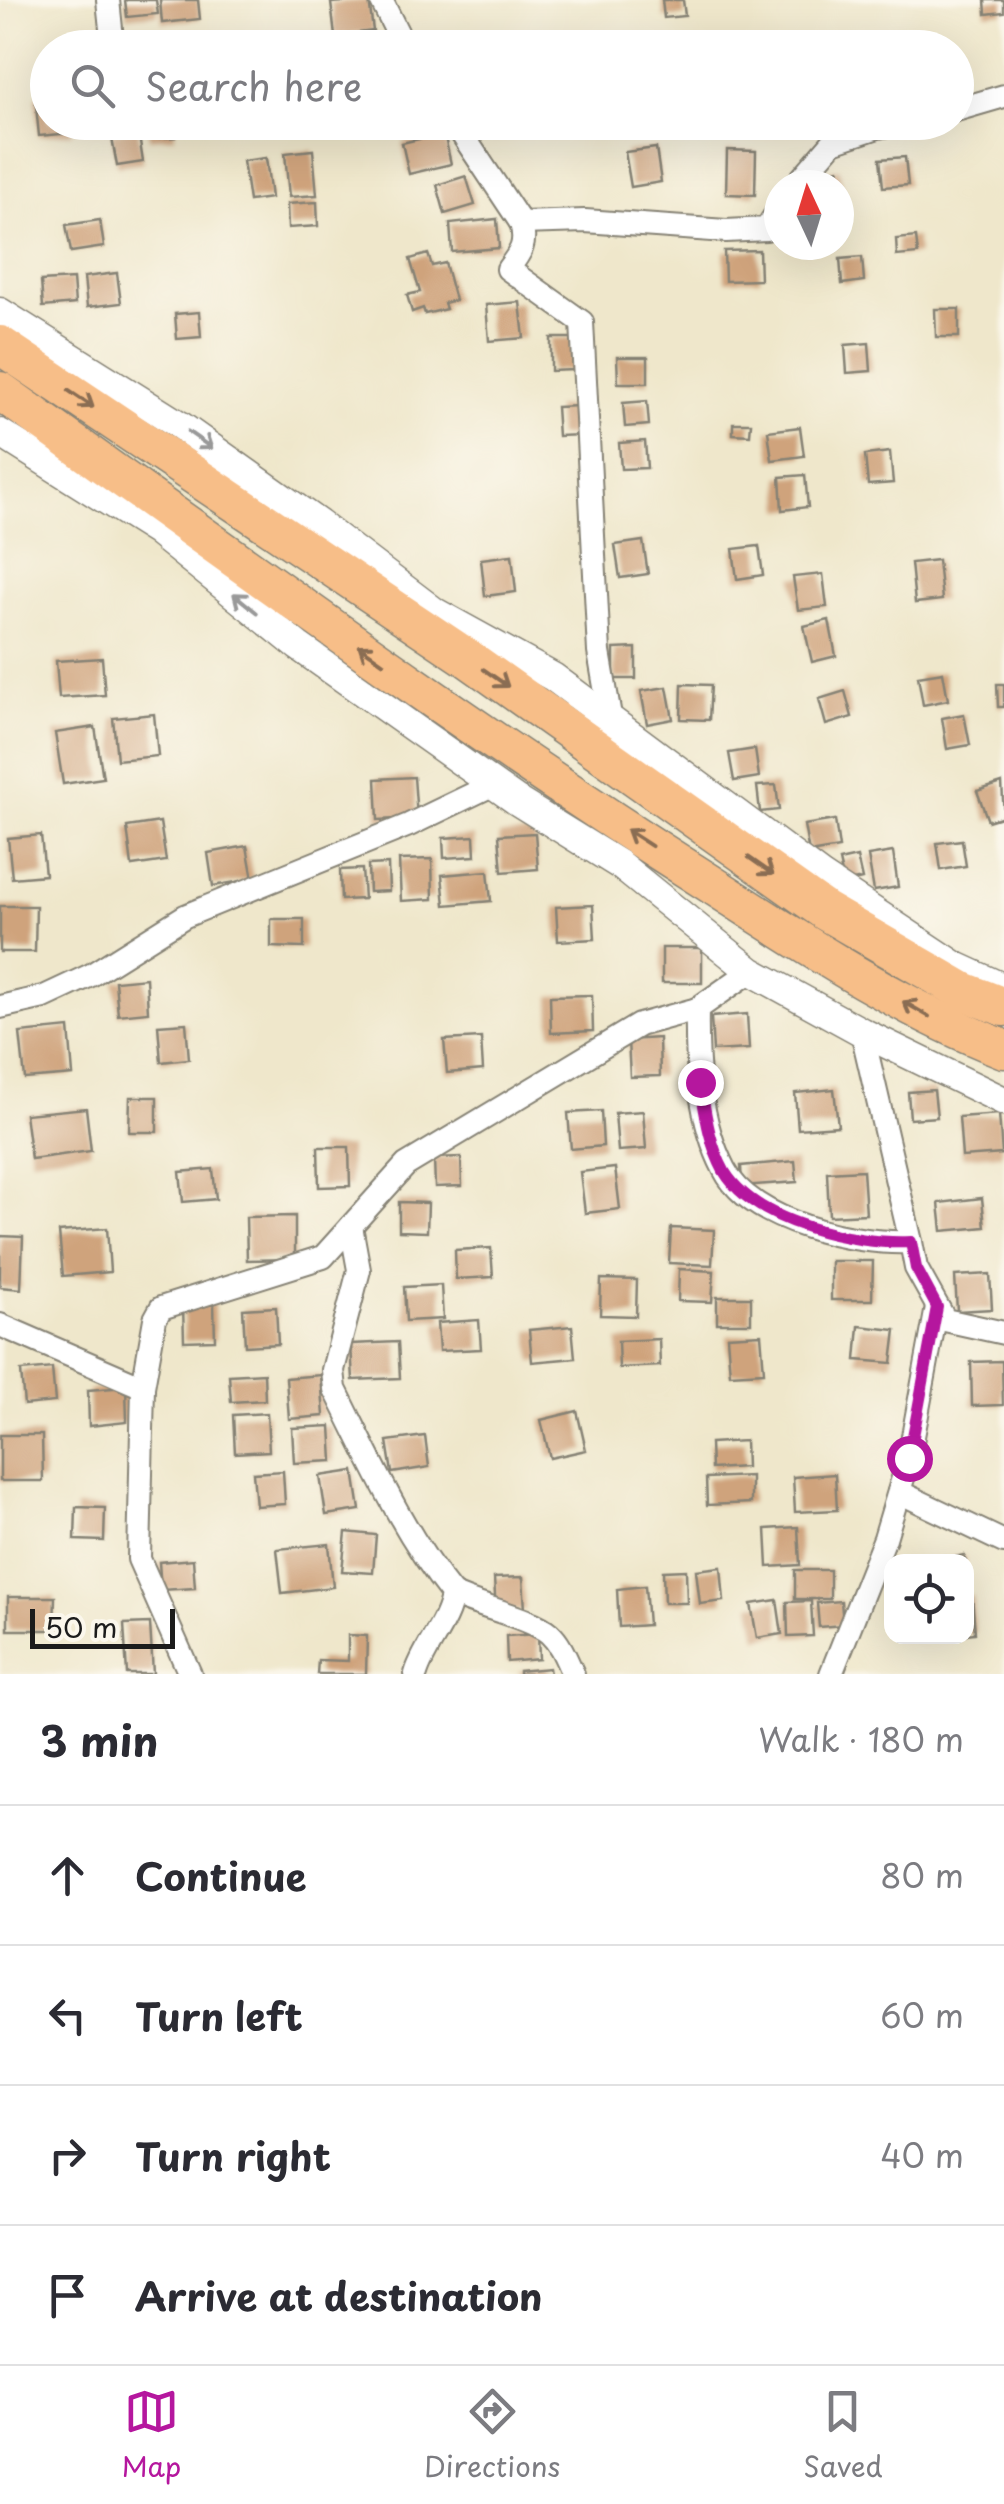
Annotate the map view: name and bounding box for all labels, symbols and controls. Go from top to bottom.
search box [30,30,974,140]
text: Search here [145,57,362,114]
icon: search [65,58,120,113]
north arrow [764,170,854,260]
one-way arrow [67,389,94,409]
one-way arrow [186,429,213,450]
one-way arrow [233,592,259,614]
one-way arrow [358,644,385,665]
one-way arrow [481,667,509,688]
one-way arrow [626,827,654,848]
one-way arrow [747,855,775,876]
one-way arrow [902,999,931,1019]
route end [678,1060,724,1106]
route start [887,1436,933,1482]
map controls [884,1554,974,1644]
button: locate [884,1554,974,1644]
scale bar [30,1604,175,1648]
text: 50 m [45,1605,118,1648]
text: 3 min [40,1708,158,1771]
text: Walk · 180 m [758,1715,964,1763]
text: Continue [135,1847,306,1904]
icon: ahead [40,1848,95,1903]
text: 80 m [880,1851,964,1899]
text: Turn left [135,1987,303,2044]
icon: left [40,1988,95,2043]
text: 60 m [880,1991,964,2039]
text: Turn right [135,2127,331,2184]
icon: right [40,2128,95,2183]
text: 40 m [880,2131,964,2179]
text: Arrive at destination [135,2267,543,2324]
icon: arrive [40,2268,95,2323]
tab: Map [121,2384,181,2487]
tab: Directions [424,2384,560,2487]
tab: Saved [803,2384,883,2487]

